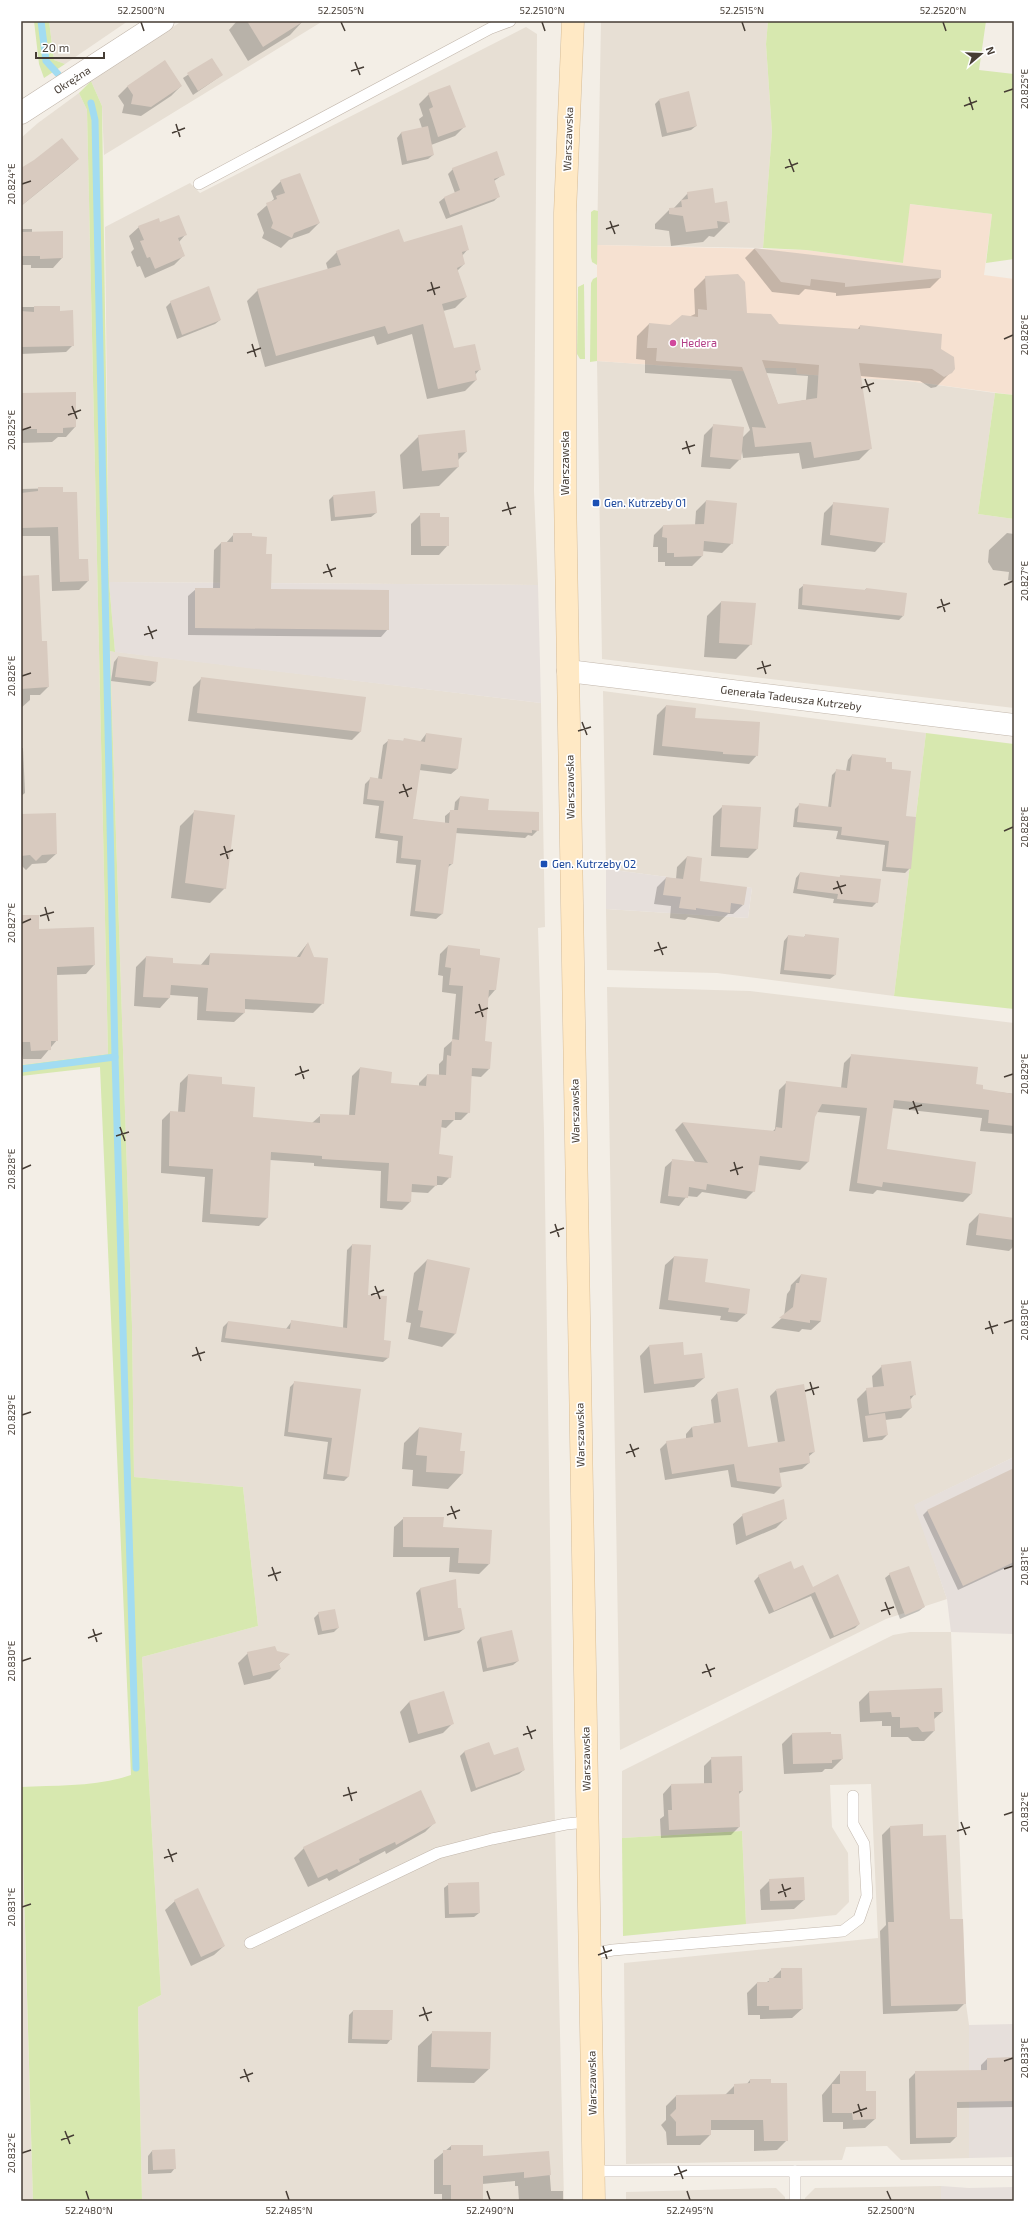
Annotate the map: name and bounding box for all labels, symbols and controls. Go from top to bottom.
text: 52.2500°N [118,4,165,16]
text: 52.2505°N [318,4,364,16]
text: 52.2510°N [520,4,564,16]
text: 52.2515°N [720,4,764,16]
text: 52.2520°N [920,4,966,16]
scale bar [36,34,104,60]
north arrow [961,34,1001,74]
text: 20 m [42,40,69,54]
text: N [983,45,998,57]
street label: Okrężna [51,63,93,96]
text: 20.825°E [1018,68,1030,109]
street label: Warszawska [560,107,575,171]
text: 20.824°E [5,163,17,205]
text: 20.826°E [1018,314,1030,355]
place label: Hedera [681,336,717,349]
marker: Hedera [668,338,678,348]
text: 20.825°E [5,409,17,450]
street label: Warszawska [558,431,571,495]
place label: Gen. Kutrzeby 01 [604,496,686,509]
marker: Gen. Kutrzeby 01 [591,498,601,508]
text: 20.827°E [1018,561,1030,601]
text: 20.826°E [5,655,17,696]
street label: Generała Tadeusza Kutrzeby [720,682,862,713]
street label: Warszawska [562,755,577,819]
text: 20.828°E [1018,806,1030,847]
place label: Gen. Kutrzeby 02 [552,857,636,870]
marker: Gen. Kutrzeby 02 [539,859,549,869]
text: 20.827°E [5,903,17,943]
text: 20.829°E [1018,1053,1030,1094]
street label: Warszawska [567,1079,582,1143]
text: 20.828°E [5,1148,17,1189]
text: 20.830°E [1018,1299,1030,1340]
text: 20.829°E [5,1394,17,1435]
street label: Warszawska [572,1403,587,1467]
text: 20.831°E [1018,1546,1030,1585]
text: 20.830°E [5,1640,17,1681]
street label: Warszawska [578,1727,593,1791]
text: 20.832°E [1018,1791,1030,1832]
text: 20.831°E [5,1887,17,1926]
text: 20.833°E [1018,2037,1030,2078]
street label: Warszawska [584,2051,599,2115]
text: 20.832°E [5,2132,17,2173]
text: 52.2480°N [65,2204,113,2216]
text: 52.2485°N [265,2204,313,2216]
text: 52.2490°N [466,2204,514,2216]
text: 52.2495°N [667,2204,713,2216]
text: 52.2500°N [868,2204,915,2216]

